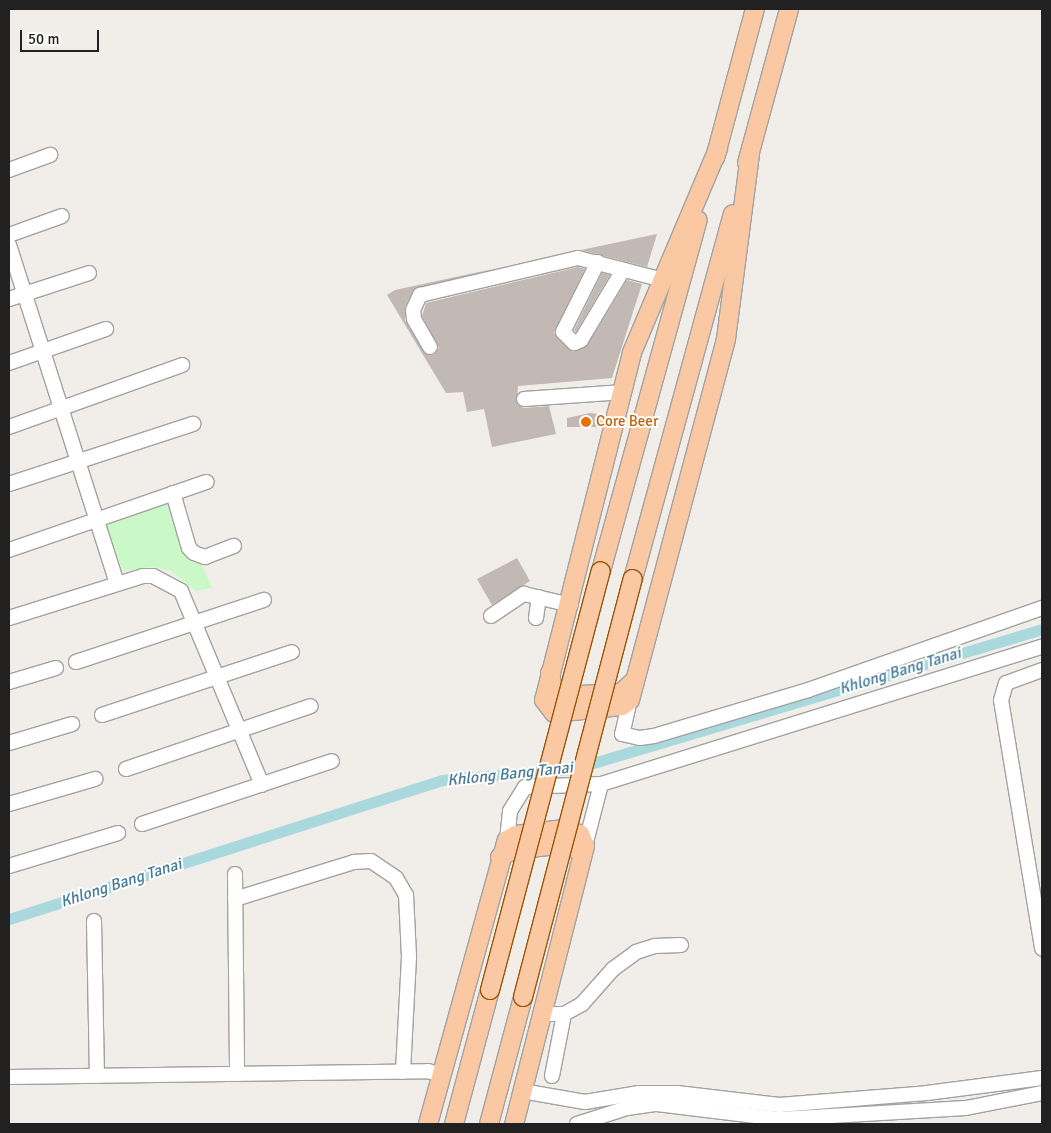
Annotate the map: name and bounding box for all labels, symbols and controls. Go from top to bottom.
scale bar [22,20,101,52]
text: 50 m [28,30,59,48]
place label: Core Beer [596,413,658,431]
marker: Core Beer [580,416,592,428]
water label: Khlong Bang Tanai [837,643,963,699]
water label: Khlong Bang Tanai [446,758,574,790]
water label: Khlong Bang Tanai [58,854,184,912]

